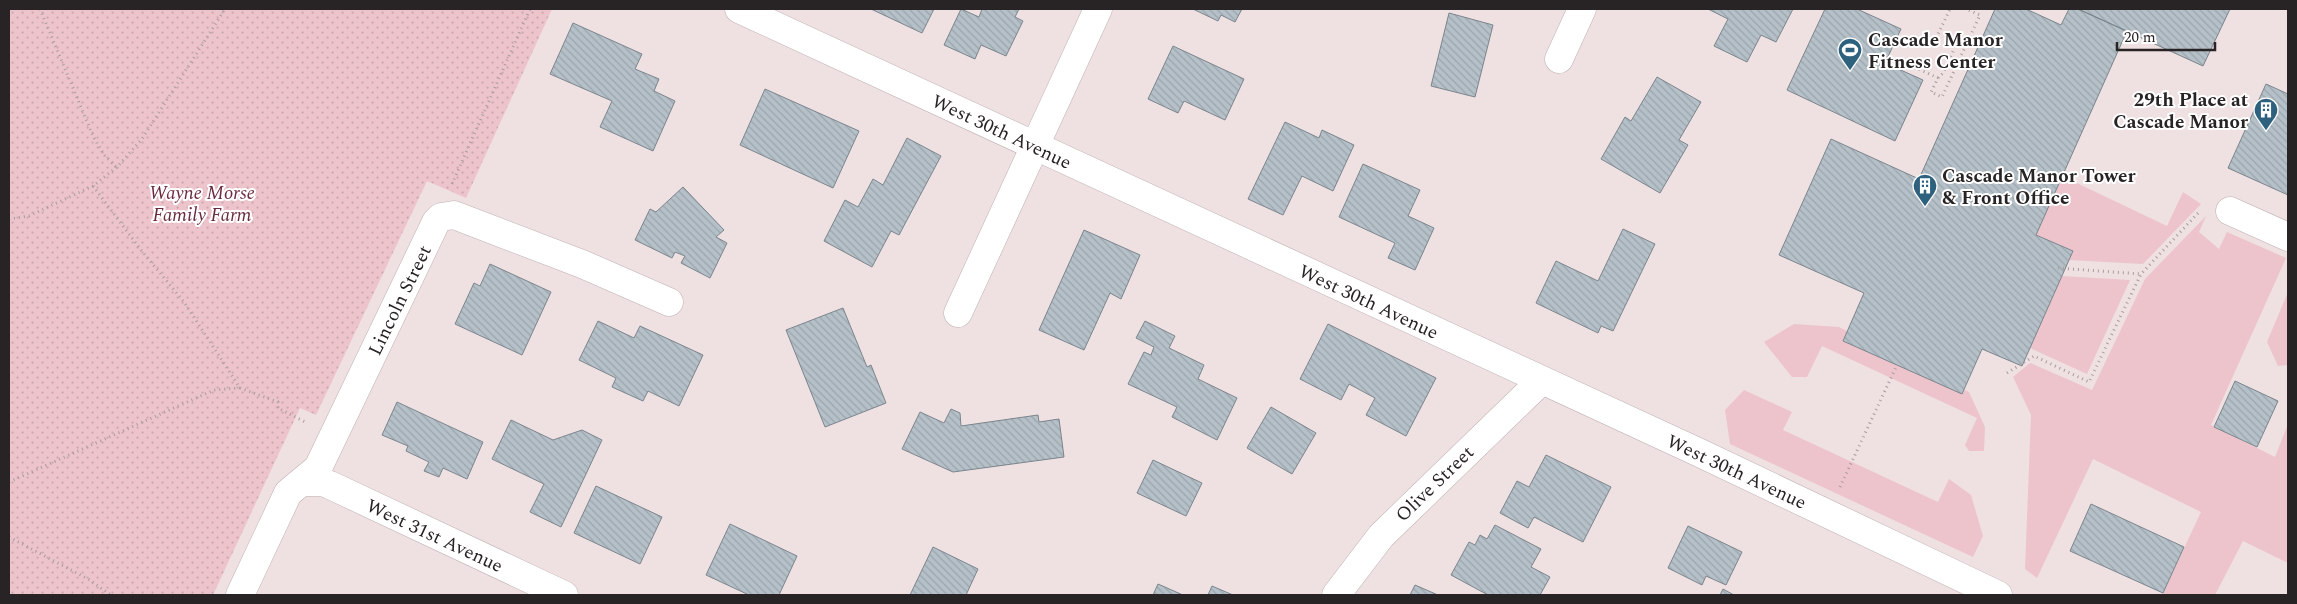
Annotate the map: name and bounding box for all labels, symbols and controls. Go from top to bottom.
scale bar [2117,20,2214,52]
place label: Cascade Manor Fitness Center [1868,26,2004,77]
text: 20 m [2124,26,2156,49]
sports icon: Cascade Manor Fitness Center [1837,37,1863,71]
place label: 29th Place at Cascade Manor [2113,86,2249,137]
street label: West 30th Avenue [927,87,1076,177]
building icon: 29th Place at Cascade Manor [2253,97,2279,131]
place label: Cascade Manor Tower & Front Office [1942,162,2136,213]
building icon: Cascade Manor Tower & Front Office [1912,173,1938,207]
park label: Wayne Morse Family Farm [149,179,255,230]
street label: Lincoln Street [361,240,440,361]
street label: West 30th Avenue [1294,257,1443,347]
street label: West 30th Avenue [1662,427,1811,517]
street label: Olive Street [1389,439,1481,529]
street label: West 31st Avenue [361,492,508,581]

